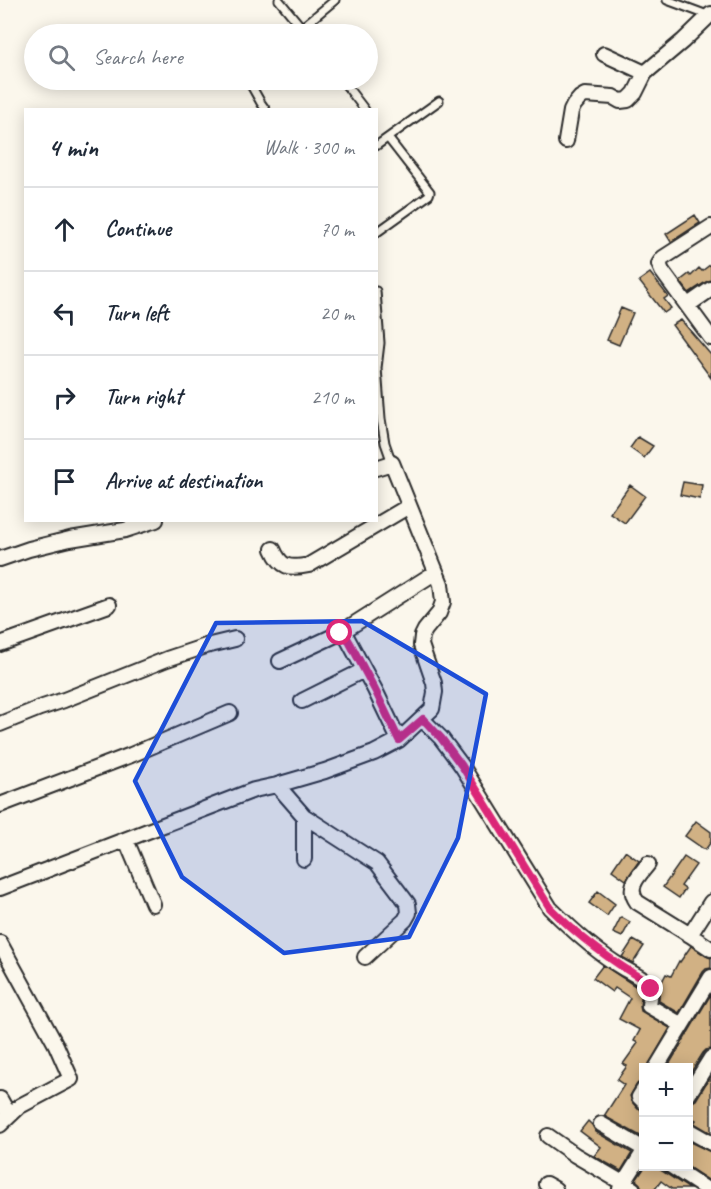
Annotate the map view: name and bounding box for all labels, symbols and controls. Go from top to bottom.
search box [24,24,378,90]
icon: search [45,41,78,74]
text: Search here [93,43,183,71]
text: 4 min [48,131,98,164]
text: Walk · 300 m [264,135,354,160]
icon: ahead [48,213,81,246]
text: Continue [105,215,171,243]
text: 70 m [320,217,354,242]
icon: left [48,297,81,330]
text: Turn left [105,299,169,327]
text: 20 m [320,301,354,326]
icon: right [48,381,81,414]
text: Turn right [105,383,182,411]
text: 210 m [311,385,354,410]
icon: arrive [48,465,81,498]
text: Arrive at destination [105,467,262,495]
route start [326,619,352,645]
route end [637,975,663,1001]
map controls [639,1063,693,1171]
button: + [639,1063,693,1117]
button: − [639,1117,693,1171]

